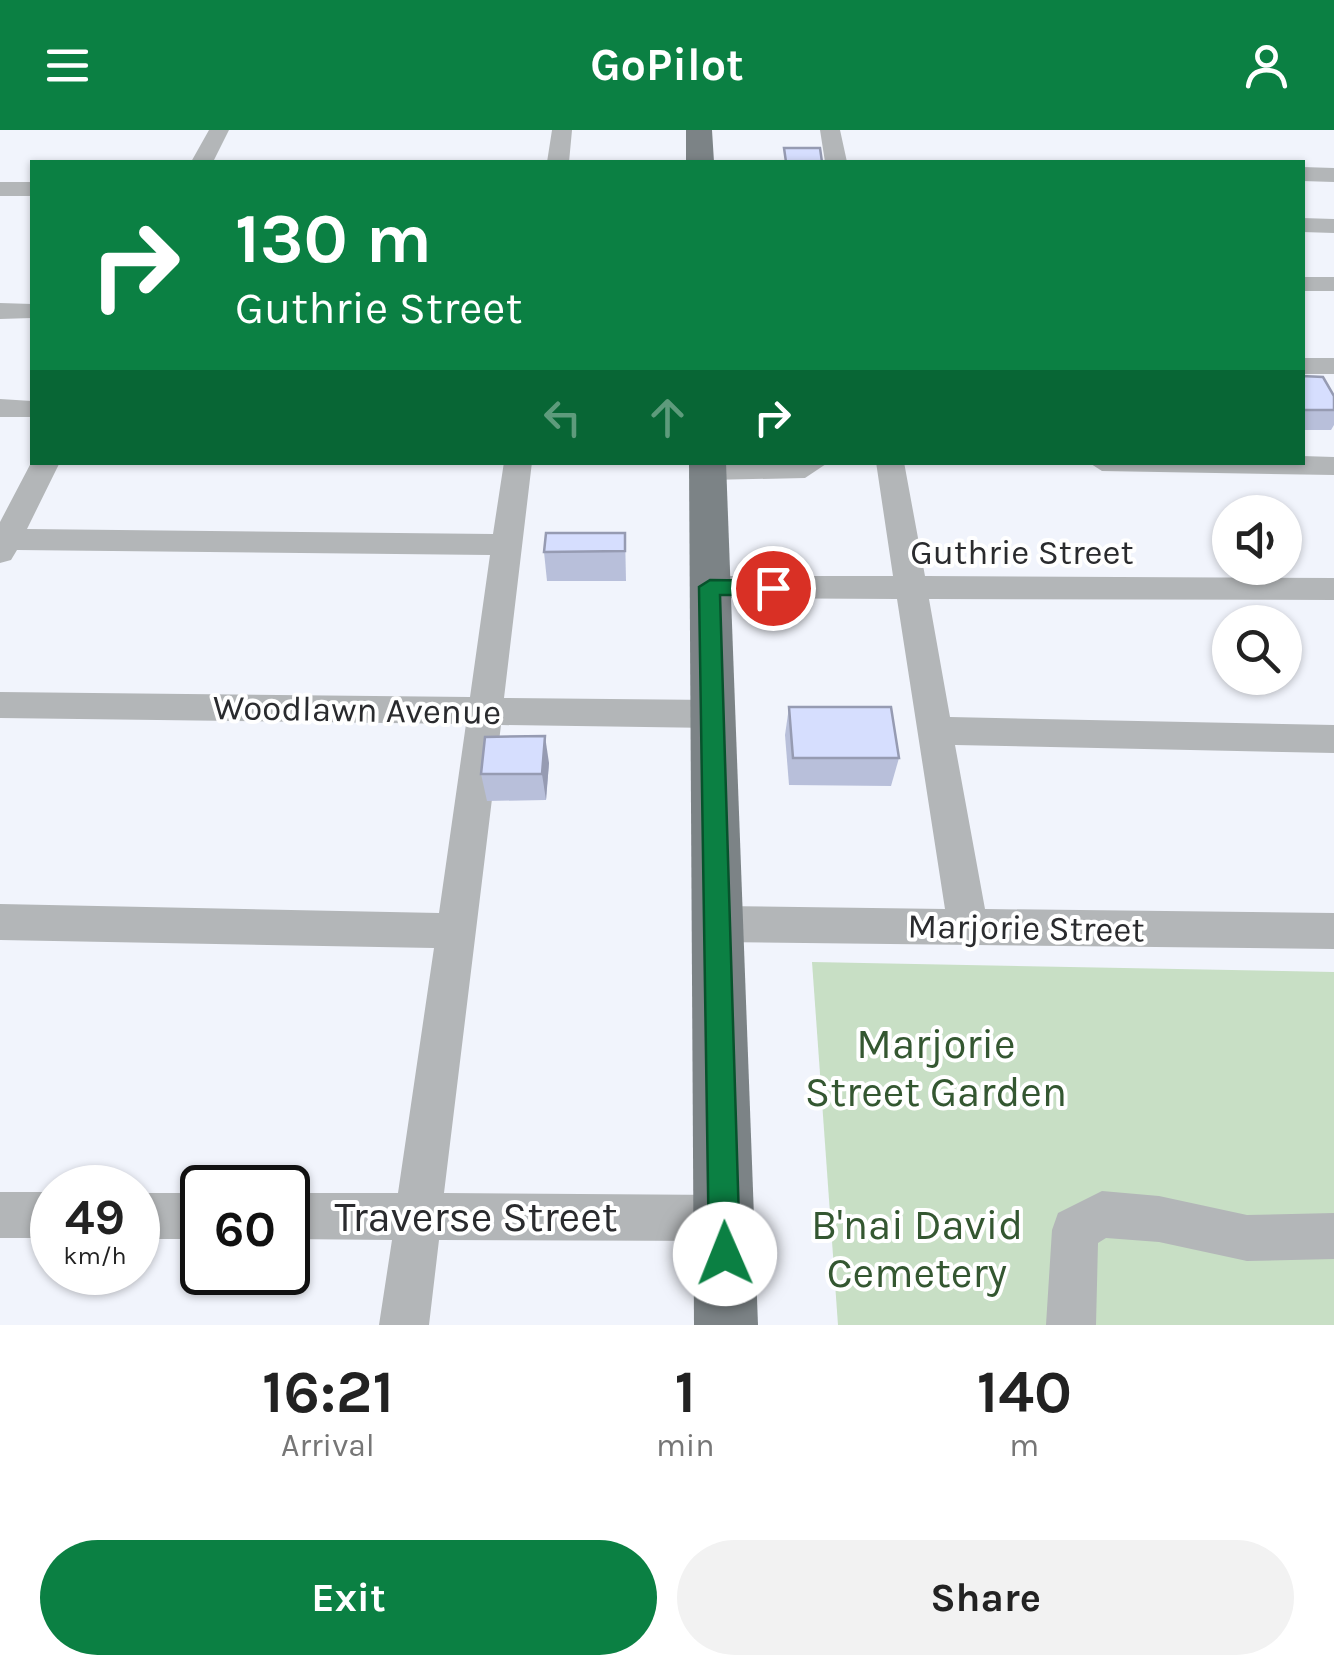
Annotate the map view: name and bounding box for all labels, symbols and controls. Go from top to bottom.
icon: menu [40,38,95,93]
icon: person [1239,38,1294,93]
text: GoPilot [590,39,744,91]
text: 130 m [235,198,432,280]
icon: right [70,200,200,330]
text: Guthrie Street [235,282,522,334]
icon: left [535,390,590,445]
icon: ahead [640,390,695,445]
icon: right [745,390,800,445]
map controls [1212,495,1302,695]
button: sound [1212,495,1302,585]
street label: Guthrie Street [910,532,1134,573]
pin [731,546,816,631]
icon: arrive [746,561,801,616]
button: search [1212,605,1302,695]
street label: Woodlawn Avenue [213,687,501,733]
street label: Marjorie Street [907,905,1145,951]
park label: Marjorie Street Garden [805,1019,1067,1117]
speed limit sign: 60 [180,1165,310,1295]
text: 49 [65,1188,125,1247]
street label: Traverse Street [334,1192,618,1242]
park label: B'nai David Cemetery [811,1200,1023,1298]
position arrow [673,1202,777,1306]
text: km/h [63,1241,127,1270]
text: 16:21 [262,1357,394,1427]
text: 1 [675,1357,696,1427]
text: 140 [977,1357,1072,1427]
text: Arrival [281,1427,375,1464]
text: min [656,1427,715,1464]
text: m [1009,1427,1039,1464]
button: Exit [40,1540,657,1655]
button: Share [677,1540,1294,1655]

